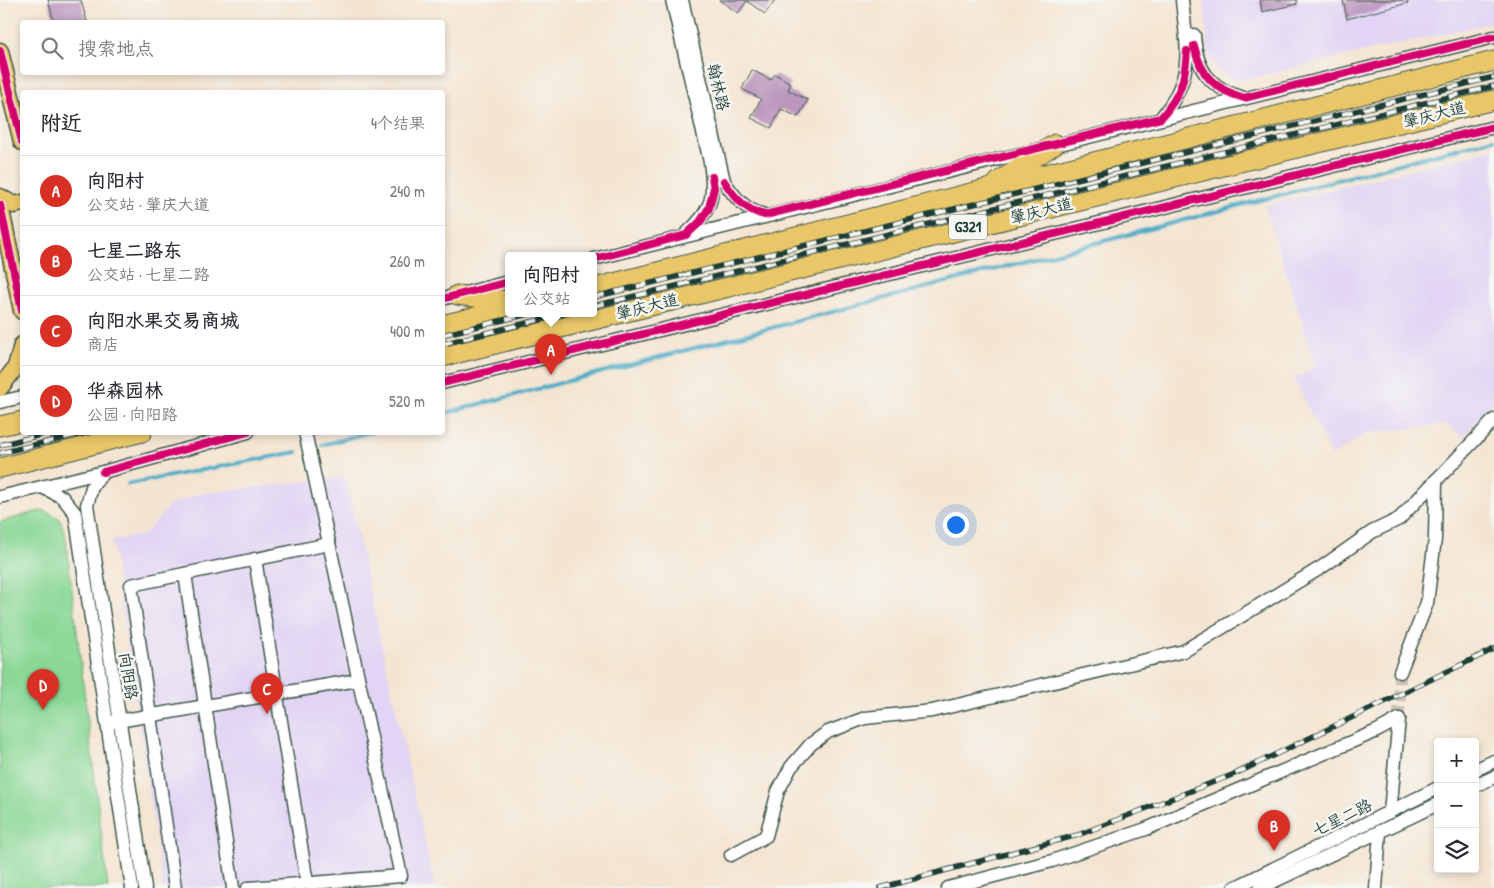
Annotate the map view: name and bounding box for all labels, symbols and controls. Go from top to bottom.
search box [20,20,445,75]
icon: search [38,34,66,62]
text: 搜索地点 [78,35,154,61]
street label: 翰林路 [703,61,735,113]
street label: 肇庆大道 [1400,96,1468,132]
text: 附近 [40,108,82,137]
text: 4个结果 [371,112,425,134]
text: 向阳村 [87,167,144,193]
text: A [52,180,60,202]
text: 240 m [390,180,425,202]
street label: 肇庆大道 [1007,192,1075,228]
text: 公交站 · 肇庆大道 [87,193,210,215]
road number: G321 [949,214,987,240]
text: 七星二路东 [87,237,182,263]
text: B [52,250,60,272]
text: 260 m [389,250,425,272]
popup [505,252,597,317]
text: 向阳村 [522,261,580,287]
text: 公交站 · 七星二路 [87,263,210,285]
text: 公交站 [522,287,571,309]
street label: 肇庆大道 [613,288,681,324]
text: 向阳水果交易商城 [87,307,239,333]
text: C [52,320,60,342]
text: 400 m [390,320,425,342]
text: 商店 [87,333,119,355]
pin: A [535,334,567,375]
text: 华森园林 [87,377,163,403]
text: D [52,390,60,412]
text: 520 m [389,390,425,412]
text: 公园 · 向阳路 [87,403,178,425]
your location [943,512,969,538]
street label: 向阳路 [114,651,144,701]
pin: D [27,669,59,710]
pin: C [251,673,283,714]
map controls [1434,738,1479,873]
button: + [1434,738,1479,783]
button: − [1434,783,1479,828]
street label: 七星二路 [1308,793,1376,841]
pin: B [1258,810,1290,851]
button: layers [1434,828,1479,873]

